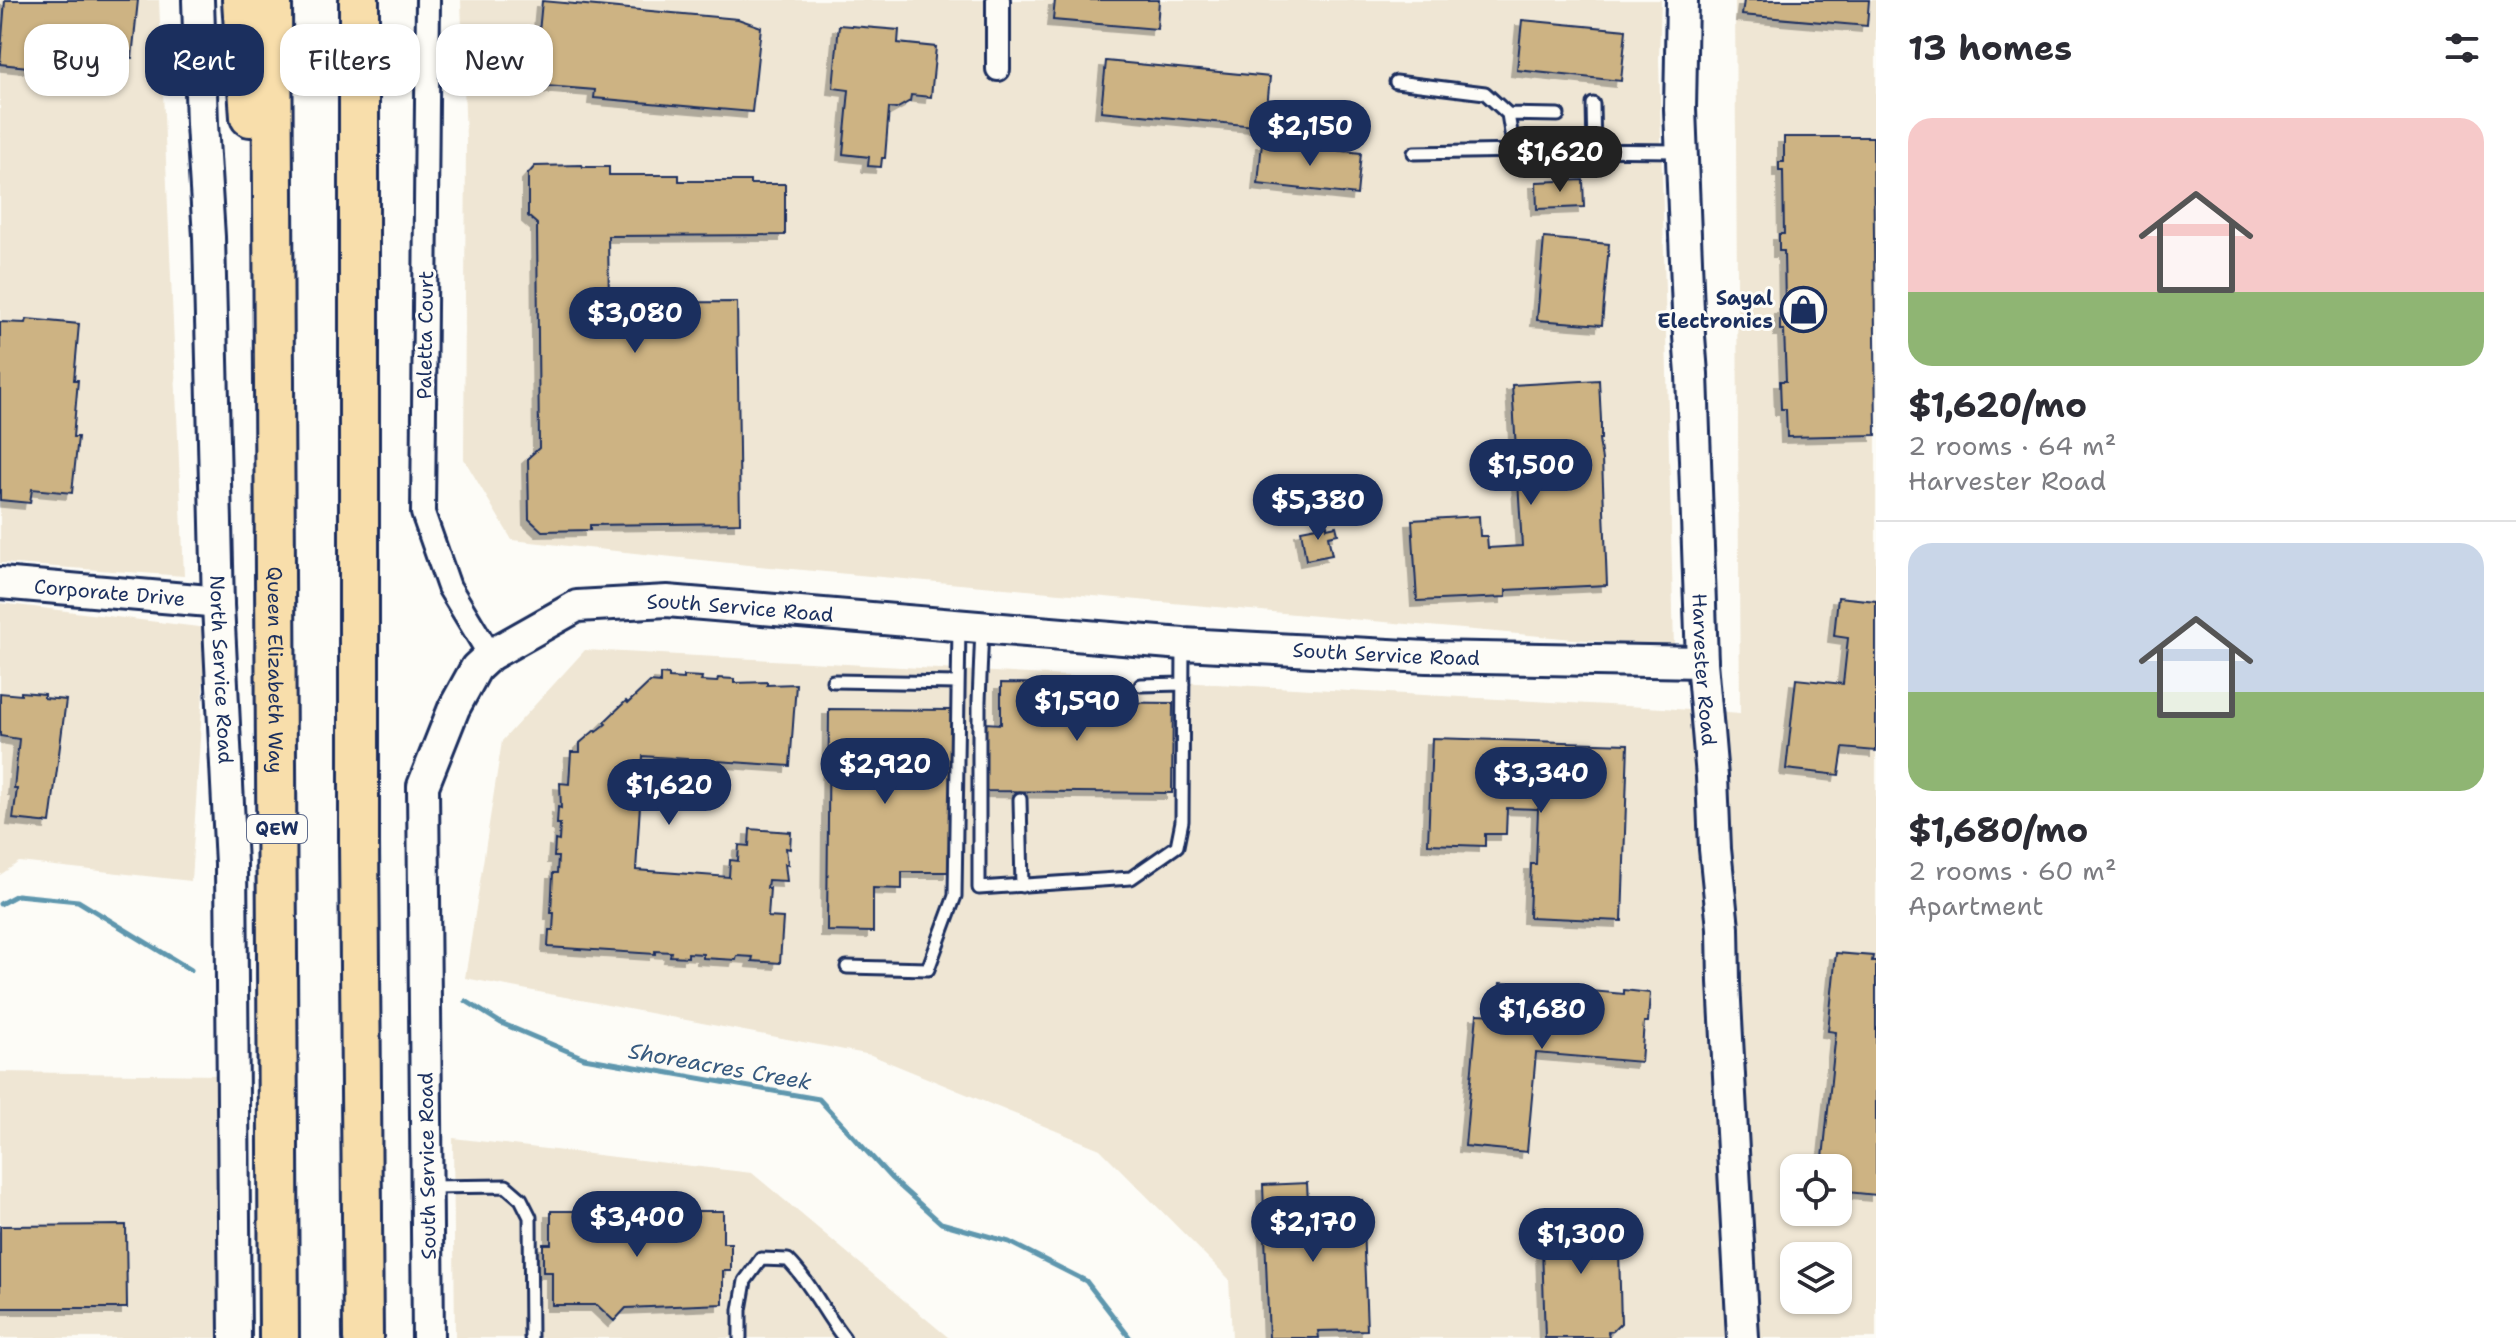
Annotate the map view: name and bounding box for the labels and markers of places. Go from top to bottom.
pin: $2,150 [1245,100,1375,168]
pin: $1,620 [1495,126,1625,194]
place label: Sayal Electronics [1657,285,1773,334]
shop icon: Sayal Electronics [1780,286,1828,334]
pin: $3,080 [570,287,700,355]
pin: $1,500 [1466,439,1596,507]
pin: $5,380 [1253,474,1383,542]
pin: $1,590 [1012,675,1142,743]
pin: $2,920 [820,738,950,806]
pin: $3,340 [1476,747,1606,815]
pin: $1,620 [604,759,734,827]
pin: $1,680 [1477,983,1607,1051]
pin: $3,400 [572,1191,702,1259]
pin: $2,170 [1248,1196,1378,1264]
pin: $1,300 [1516,1208,1646,1276]

